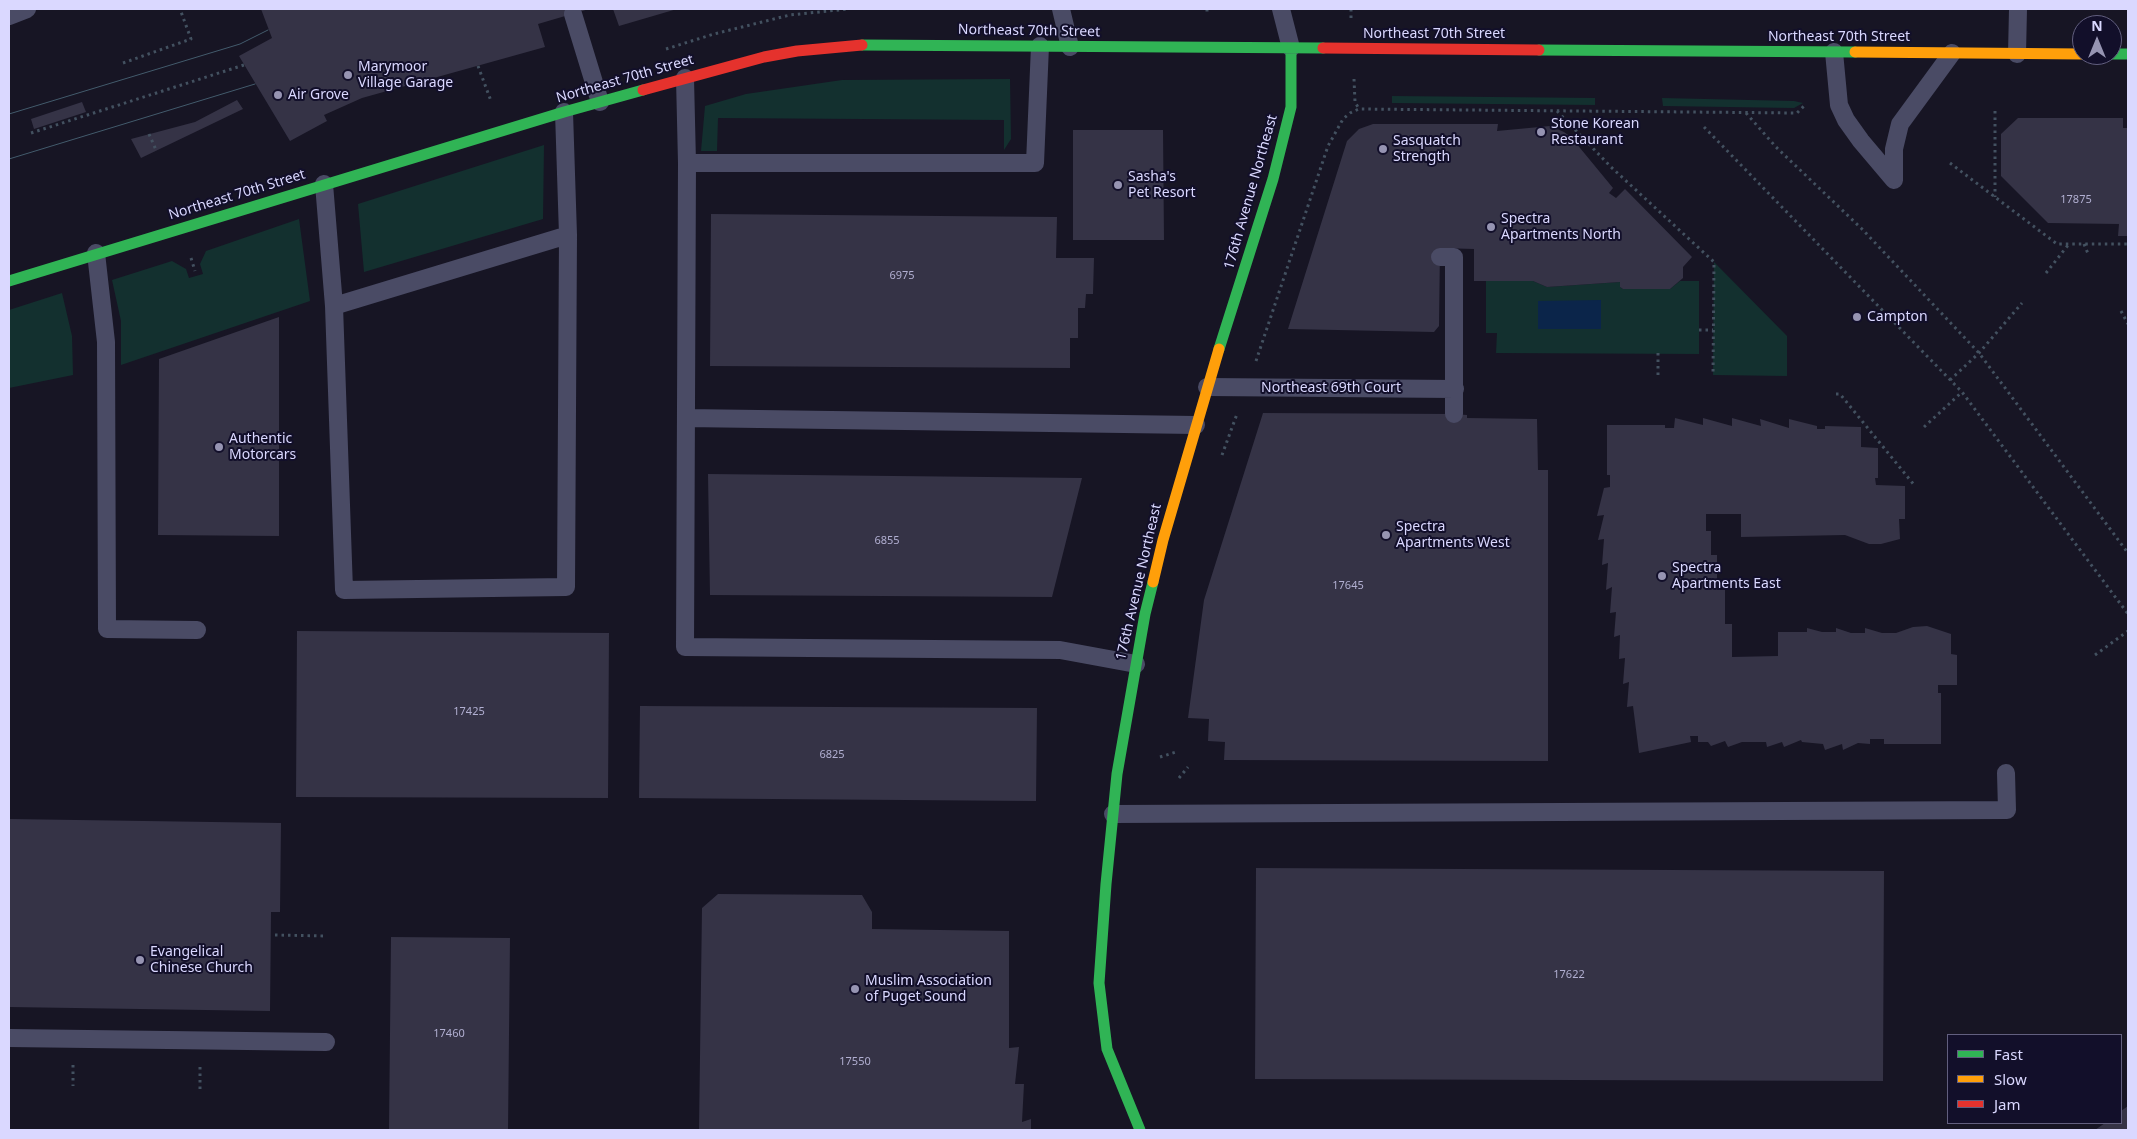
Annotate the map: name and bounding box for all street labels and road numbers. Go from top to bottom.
street label: Northeast 70th Street [958,21,1100,41]
street label: Northeast 70th Street [1363,26,1505,42]
street label: Northeast 70th Street [1768,29,1910,45]
street label: Northeast 70th Street [554,51,696,107]
street label: 176th Avenue Northeast [1221,113,1281,271]
street label: Northeast 70th Street [167,166,307,224]
street label: Northeast 69th Court [1261,380,1401,396]
street label: 176th Avenue Northeast [1113,502,1165,662]

